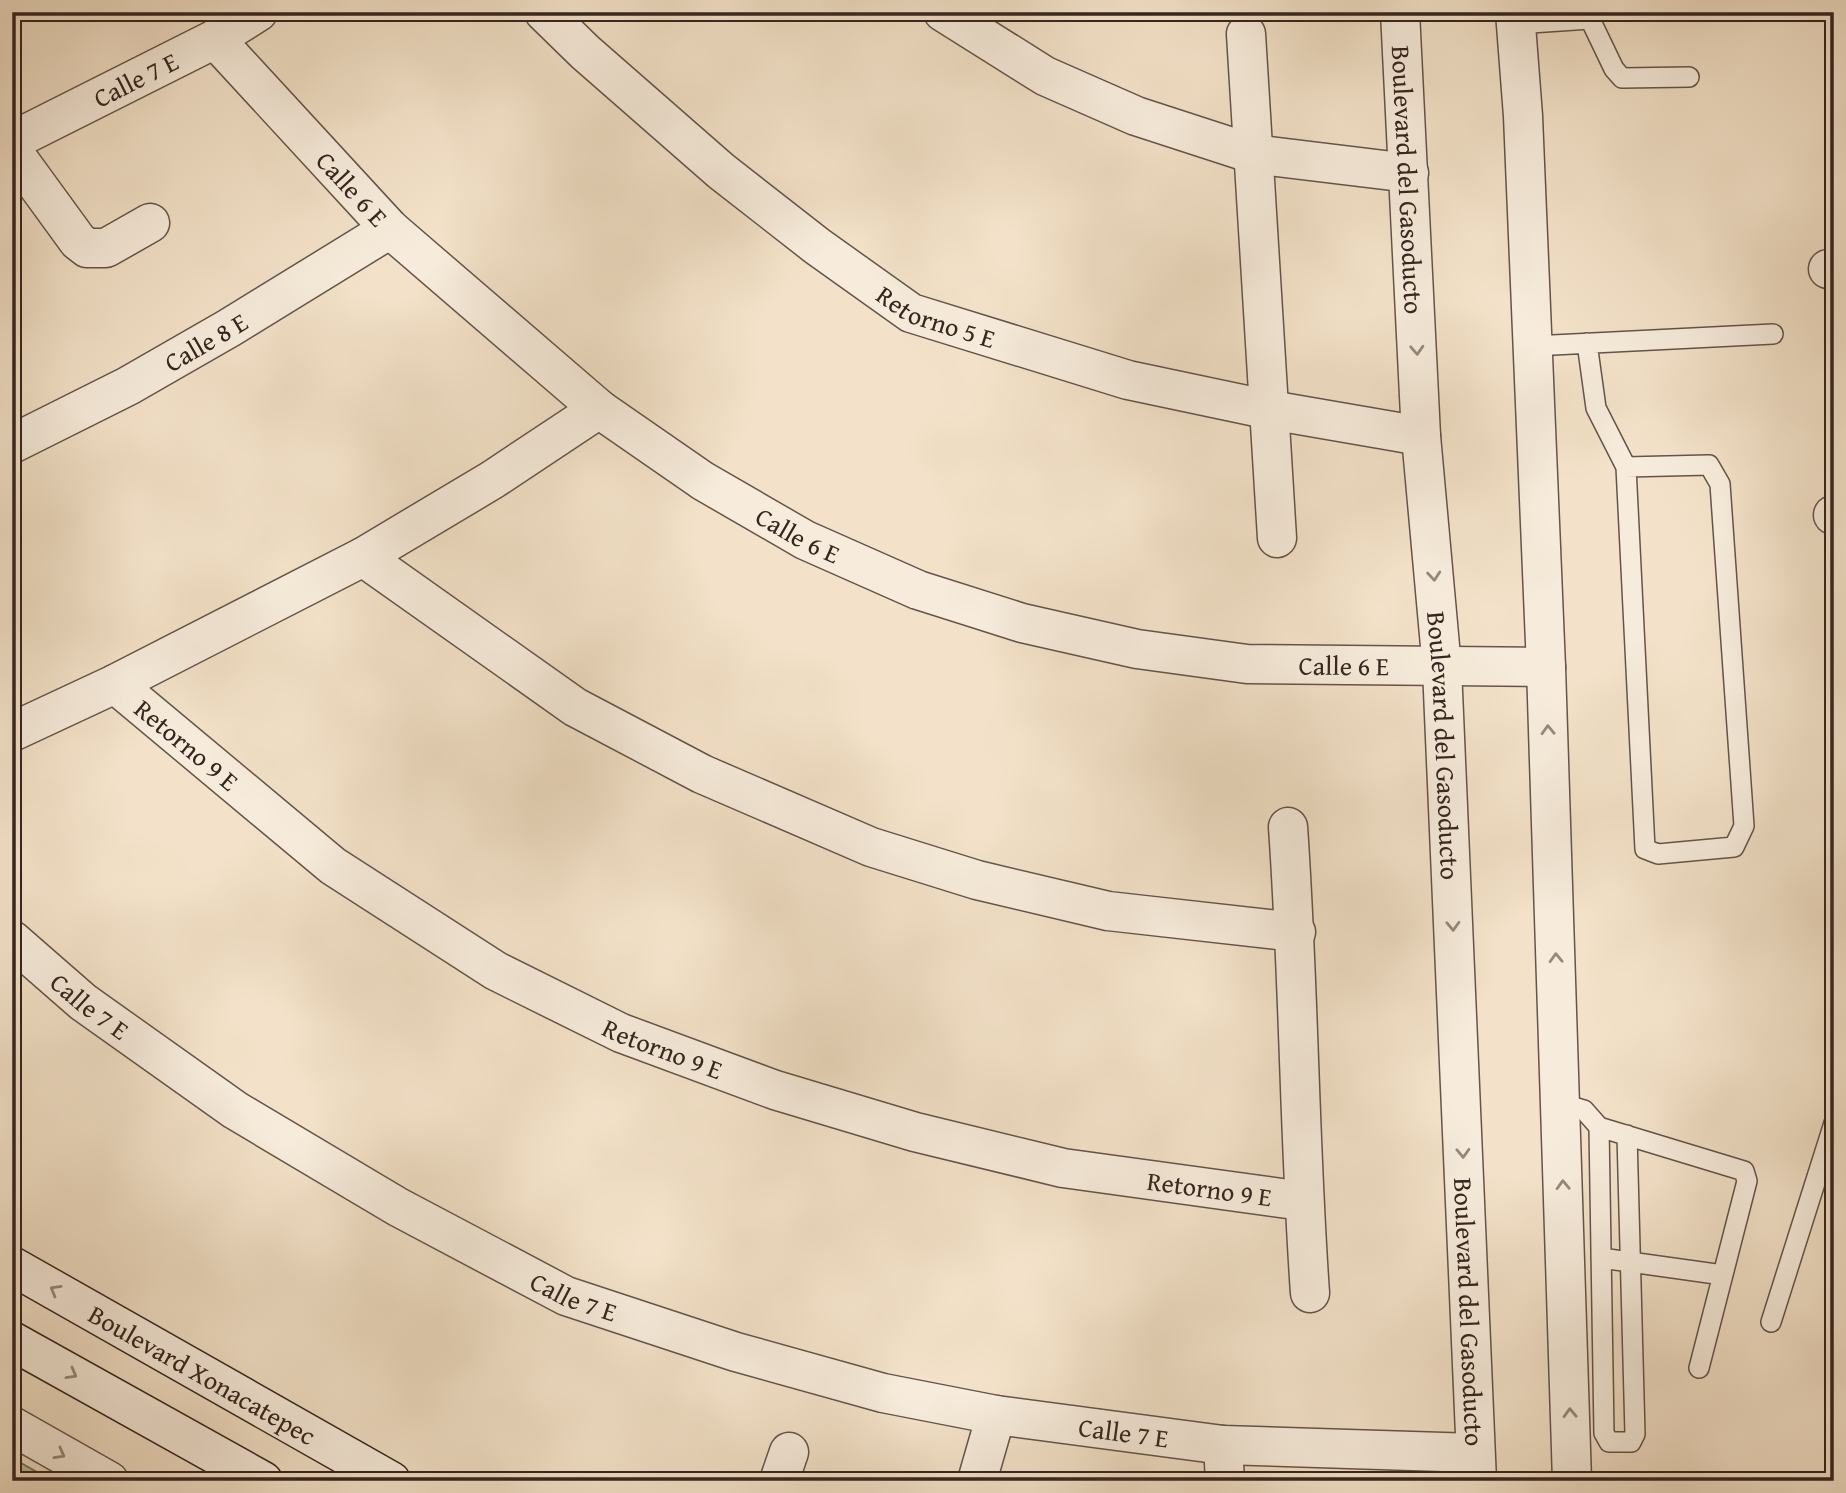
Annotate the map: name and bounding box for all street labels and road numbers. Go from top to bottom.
street label: Calle 7 E [86,41,184,117]
street label: Boulevard del Gasoducto [1382,45,1434,315]
street label: Calle 6 E [308,142,398,235]
street label: Retorno 5 E [869,275,1000,357]
street label: Calle 8 E [157,302,255,381]
street label: Calle 6 E [749,496,846,573]
street label: Boulevard del Gasoducto [1417,610,1471,881]
street label: Calle 6 E [1299,645,1389,685]
street label: Retorno 9 E [127,689,248,799]
street label: Calle 7 E [42,963,137,1049]
street label: Retorno 9 E [596,1007,728,1089]
street label: Retorno 9 E [1145,1160,1274,1216]
street label: Boulevard del Gasoducto [1444,1177,1495,1447]
street label: Calle 7 E [524,1261,622,1331]
street label: Boulevard Xonacatepec [82,1294,323,1454]
street label: Calle 7 E [1076,1407,1171,1457]

